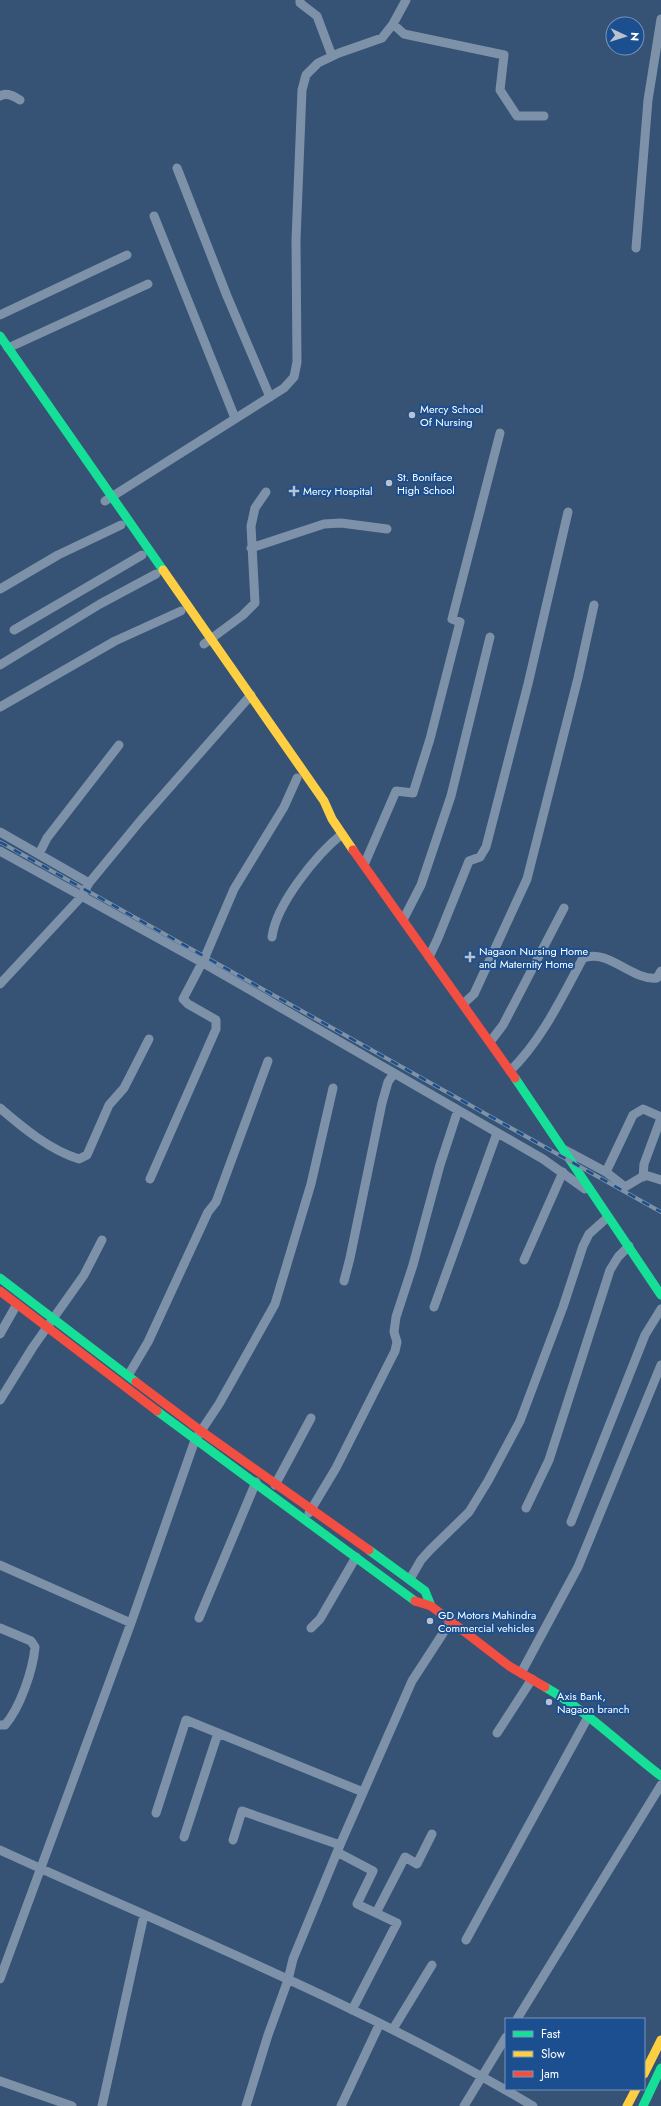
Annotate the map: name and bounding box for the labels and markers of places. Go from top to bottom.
place label: Mercy School Of Nursing [420,401,483,430]
marker: Mercy School Of Nursing [407,410,417,420]
place label: St. Boniface High School [397,469,455,498]
marker: St. Boniface High School [384,478,394,488]
place label: Mercy Hospital [303,483,372,499]
marker: Mercy Hospital [288,485,300,497]
place label: Nagaon Nursing Home and Maternity Home [479,943,589,972]
marker: Nagaon Nursing Home and Maternity Home [464,951,476,963]
place label: GD Motors Mahindra Commercial vehicles [438,1607,536,1636]
marker: GD Motors Mahindra Commercial vehicles [425,1616,435,1626]
place label: Axis Bank, Nagaon branch [557,1688,630,1717]
marker: Axis Bank, Nagaon branch [544,1697,554,1707]

